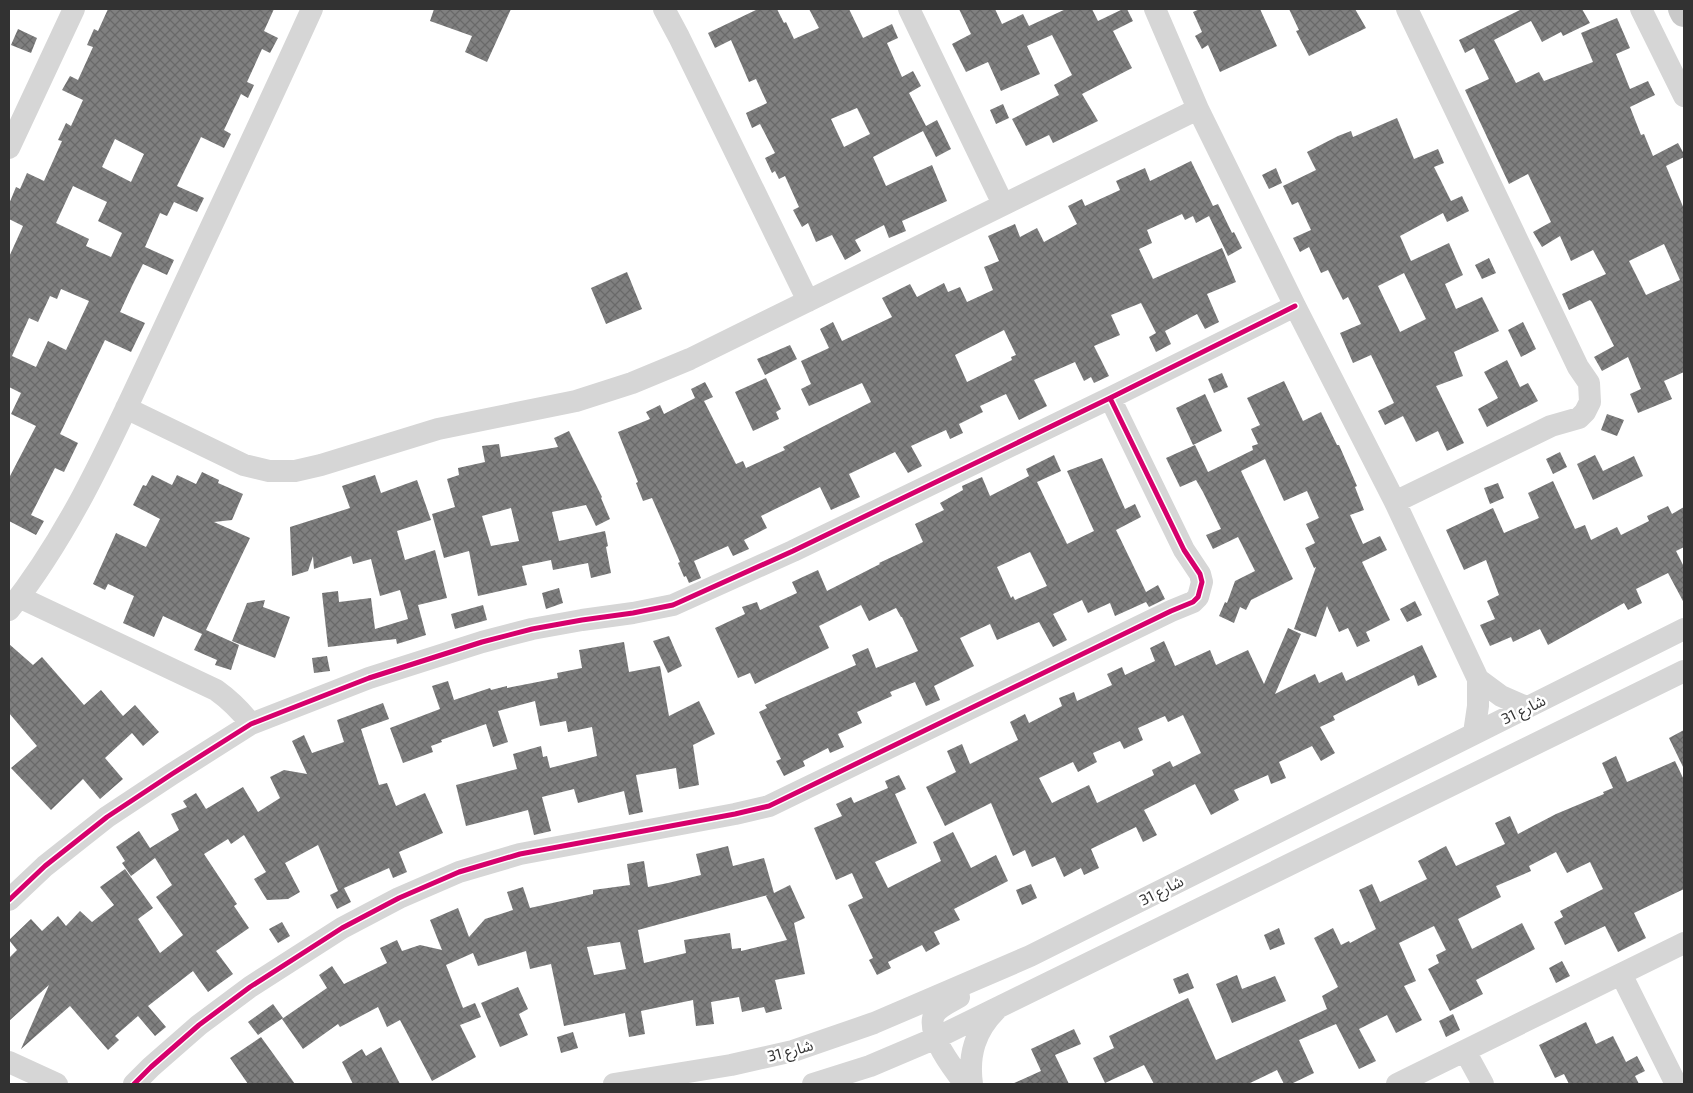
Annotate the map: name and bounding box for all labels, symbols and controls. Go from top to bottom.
street label: شارع 31 [1498,691,1550,731]
street label: شارع 31 [1136,871,1188,912]
street label: شارع 31 [765,1035,816,1069]

